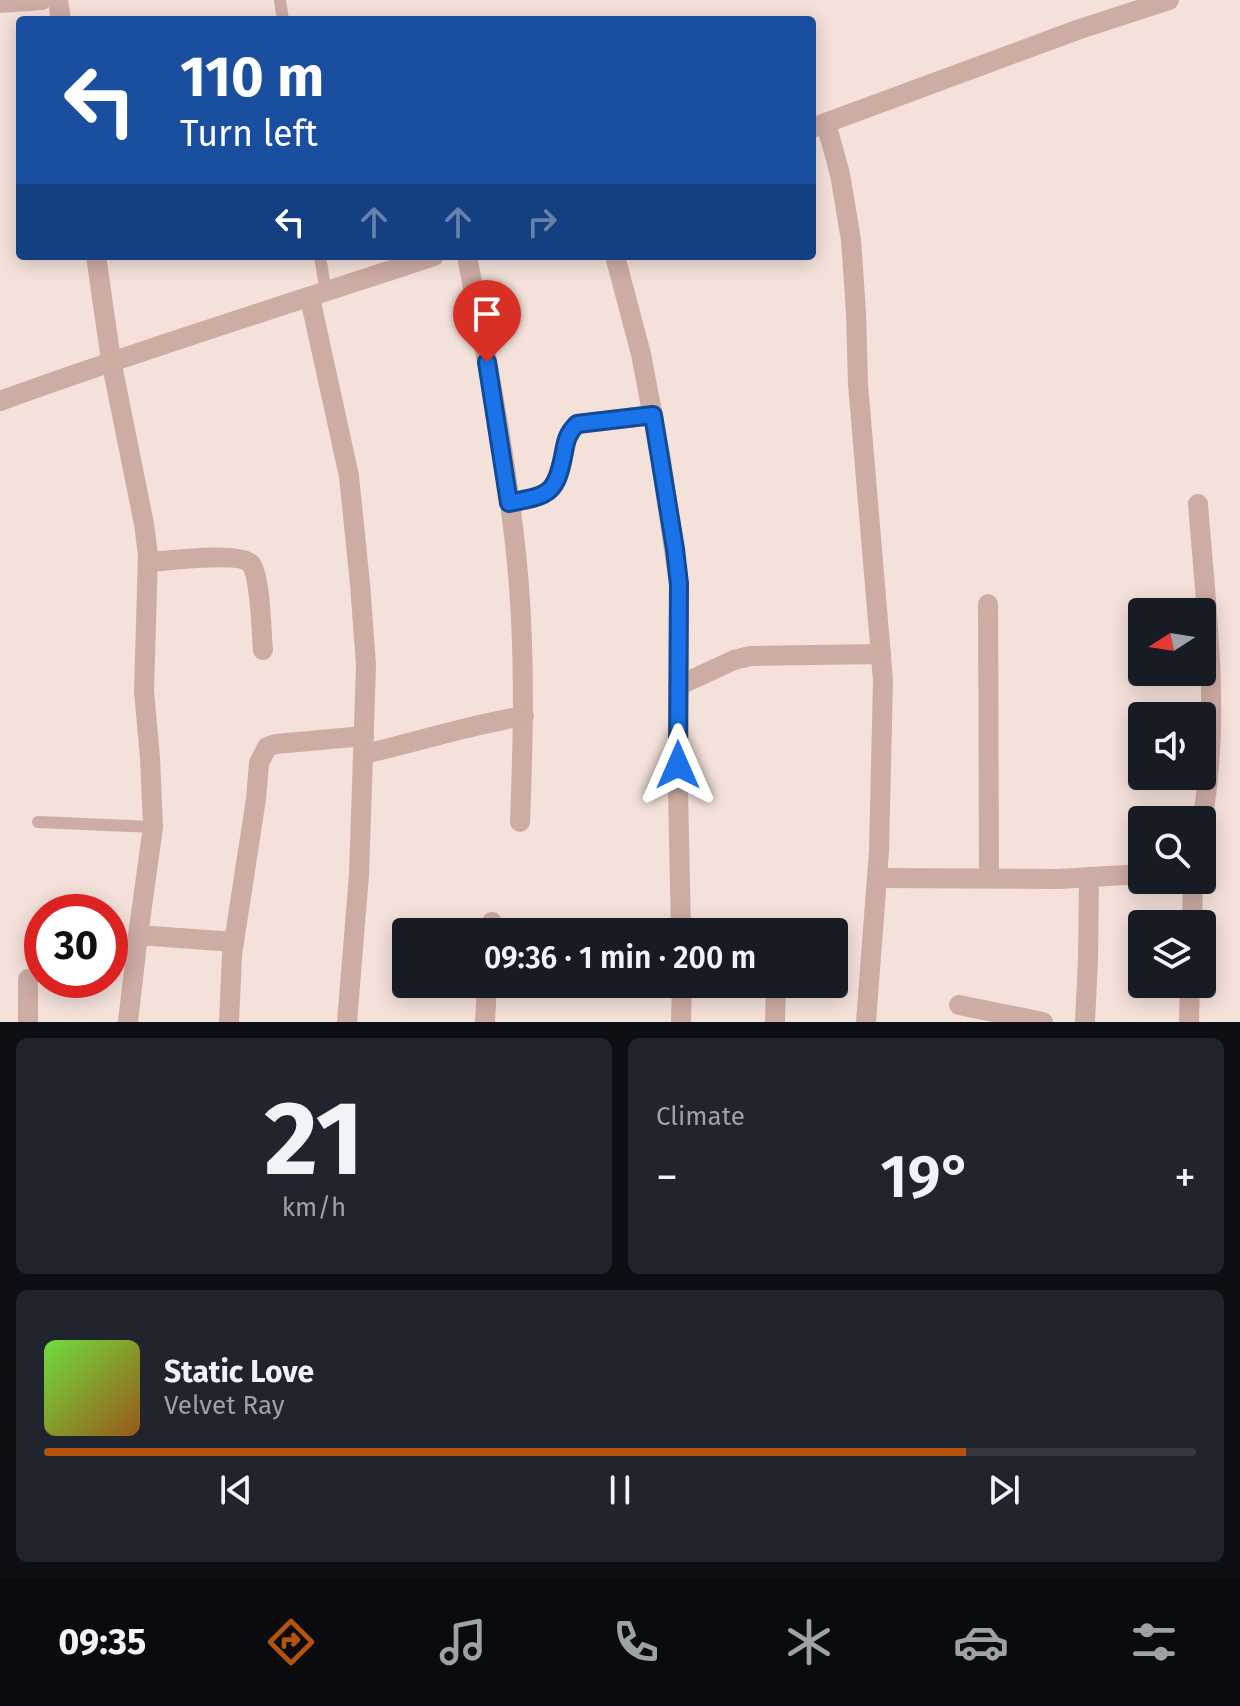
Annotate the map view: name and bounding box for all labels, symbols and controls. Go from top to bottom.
text: 110 m [180,44,324,111]
icon: left [48,48,152,152]
text: Turn left [180,112,318,156]
icon: left [268,200,312,244]
icon: ahead [352,200,396,244]
icon: ahead [436,200,480,244]
icon: right [520,200,564,244]
pin [453,280,521,362]
icon: arrive [465,292,509,336]
north arrow [1128,598,1216,686]
map controls [1128,598,1216,998]
button: sound [1128,702,1216,790]
position arrow [636,723,720,807]
button: search [1128,806,1216,894]
speed limit sign: 30 [24,894,128,998]
button: layers [1128,910,1216,998]
text: 09:36 · 1 min · 200 m [484,940,756,976]
text: 21 [264,1077,364,1202]
text: Climate [656,1101,745,1132]
text: 19° [880,1141,972,1213]
text: − [656,1151,678,1204]
text: + [1174,1151,1196,1204]
text: km/h [282,1192,346,1223]
text: Static Love [164,1354,314,1390]
text: Velvet Ray [164,1390,284,1421]
icon: previous [214,1468,258,1512]
icon: pause [598,1468,642,1512]
icon: next [982,1468,1026,1512]
icon: directions [263,1614,319,1670]
icon: music [435,1614,491,1670]
icon: phone [608,1614,664,1670]
icon: climate [781,1614,837,1670]
icon: car [953,1614,1009,1670]
icon: filters [1126,1614,1182,1670]
text: 09:35 [58,1620,146,1664]

